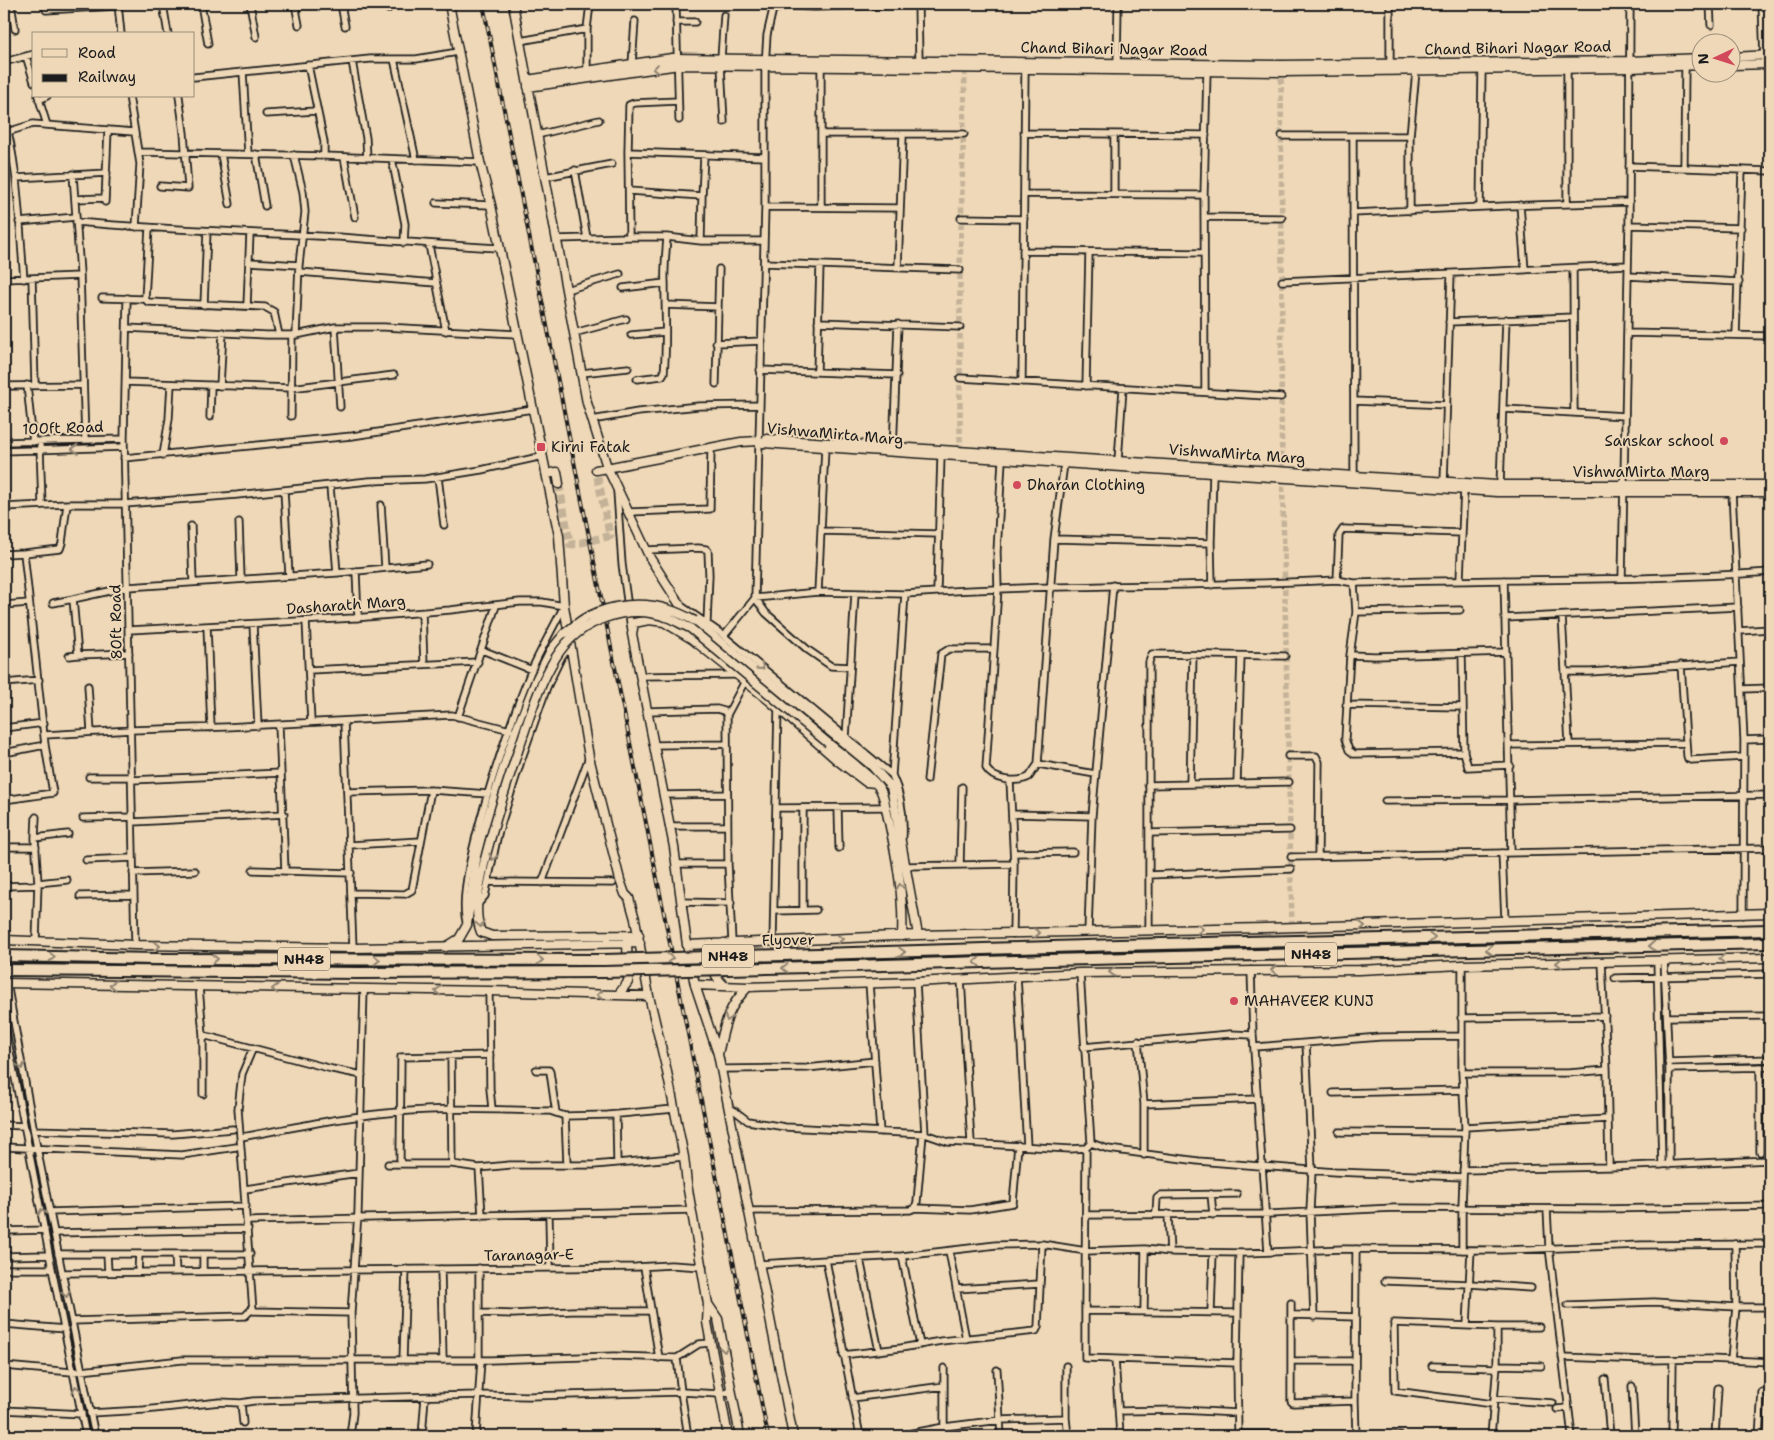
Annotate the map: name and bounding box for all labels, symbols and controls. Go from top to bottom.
legend [32,32,195,98]
north arrow [1692,32,1742,82]
street label: Chand Bihari Nagar Road [1424,36,1612,60]
street label: Chand Bihari Nagar Road [1020,37,1208,61]
text: Road [78,43,116,63]
text: N [1694,53,1712,65]
one-way arrow [651,63,660,73]
text: Railway [78,67,136,87]
street label: 100ft Road [22,417,104,439]
street label: VishwaMirta Marg [766,418,904,450]
place label: Sanskar school [1604,431,1714,451]
marker: Sanskar school [1718,435,1730,447]
place label: Kirni Fatak [551,437,630,457]
street label: VishwaMirta Marg [1168,439,1306,469]
marker: Kirni Fatak [535,441,547,453]
one-way arrow [71,443,79,454]
street label: VishwaMirta Marg [1572,462,1710,482]
place label: Dharan Clothing [1027,475,1145,495]
marker: Dharan Clothing [1011,479,1023,491]
street label: 80ft Road [105,584,127,660]
street label: Dasharath Marg [286,591,406,619]
one-way arrow [756,662,765,671]
one-way arrow [488,852,499,861]
one-way arrow [895,883,906,891]
one-way arrow [474,920,485,928]
one-way arrow [1359,920,1367,931]
one-way arrow [1196,924,1204,934]
one-way arrow [1034,928,1042,938]
street label: Flyover [761,930,815,950]
one-way arrow [836,933,844,944]
one-way arrow [1428,933,1436,943]
one-way arrow [154,940,162,951]
one-way arrow [1647,941,1655,951]
road number: NH48 [1285,942,1337,966]
road number: NH48 [702,944,754,968]
one-way arrow [1485,945,1492,955]
one-way arrow [898,946,906,957]
road number: NH48 [278,948,330,971]
one-way arrow [49,952,57,962]
one-way arrow [666,952,674,963]
one-way arrow [212,954,219,964]
one-way arrow [374,954,382,965]
one-way arrow [1717,954,1725,964]
one-way arrow [536,955,544,965]
one-way arrow [972,957,980,967]
one-way arrow [1555,958,1563,969]
one-way arrow [780,963,788,973]
one-way arrow [1270,965,1278,975]
one-way arrow [1107,967,1115,977]
one-way arrow [109,980,116,990]
one-way arrow [271,984,279,994]
one-way arrow [434,986,442,997]
one-way arrow [596,989,604,1000]
place label: MAHAVEER KUNJ [1244,991,1374,1011]
marker: MAHAVEER KUNJ [1228,995,1240,1007]
one-way arrow [723,1013,733,1021]
one-way arrow [15,1061,26,1070]
one-way arrow [37,1208,47,1216]
street label: Taranagar-E [484,1244,574,1266]
one-way arrow [60,1290,71,1298]
one-way arrow [719,1345,729,1354]
one-way arrow [71,1384,82,1393]

